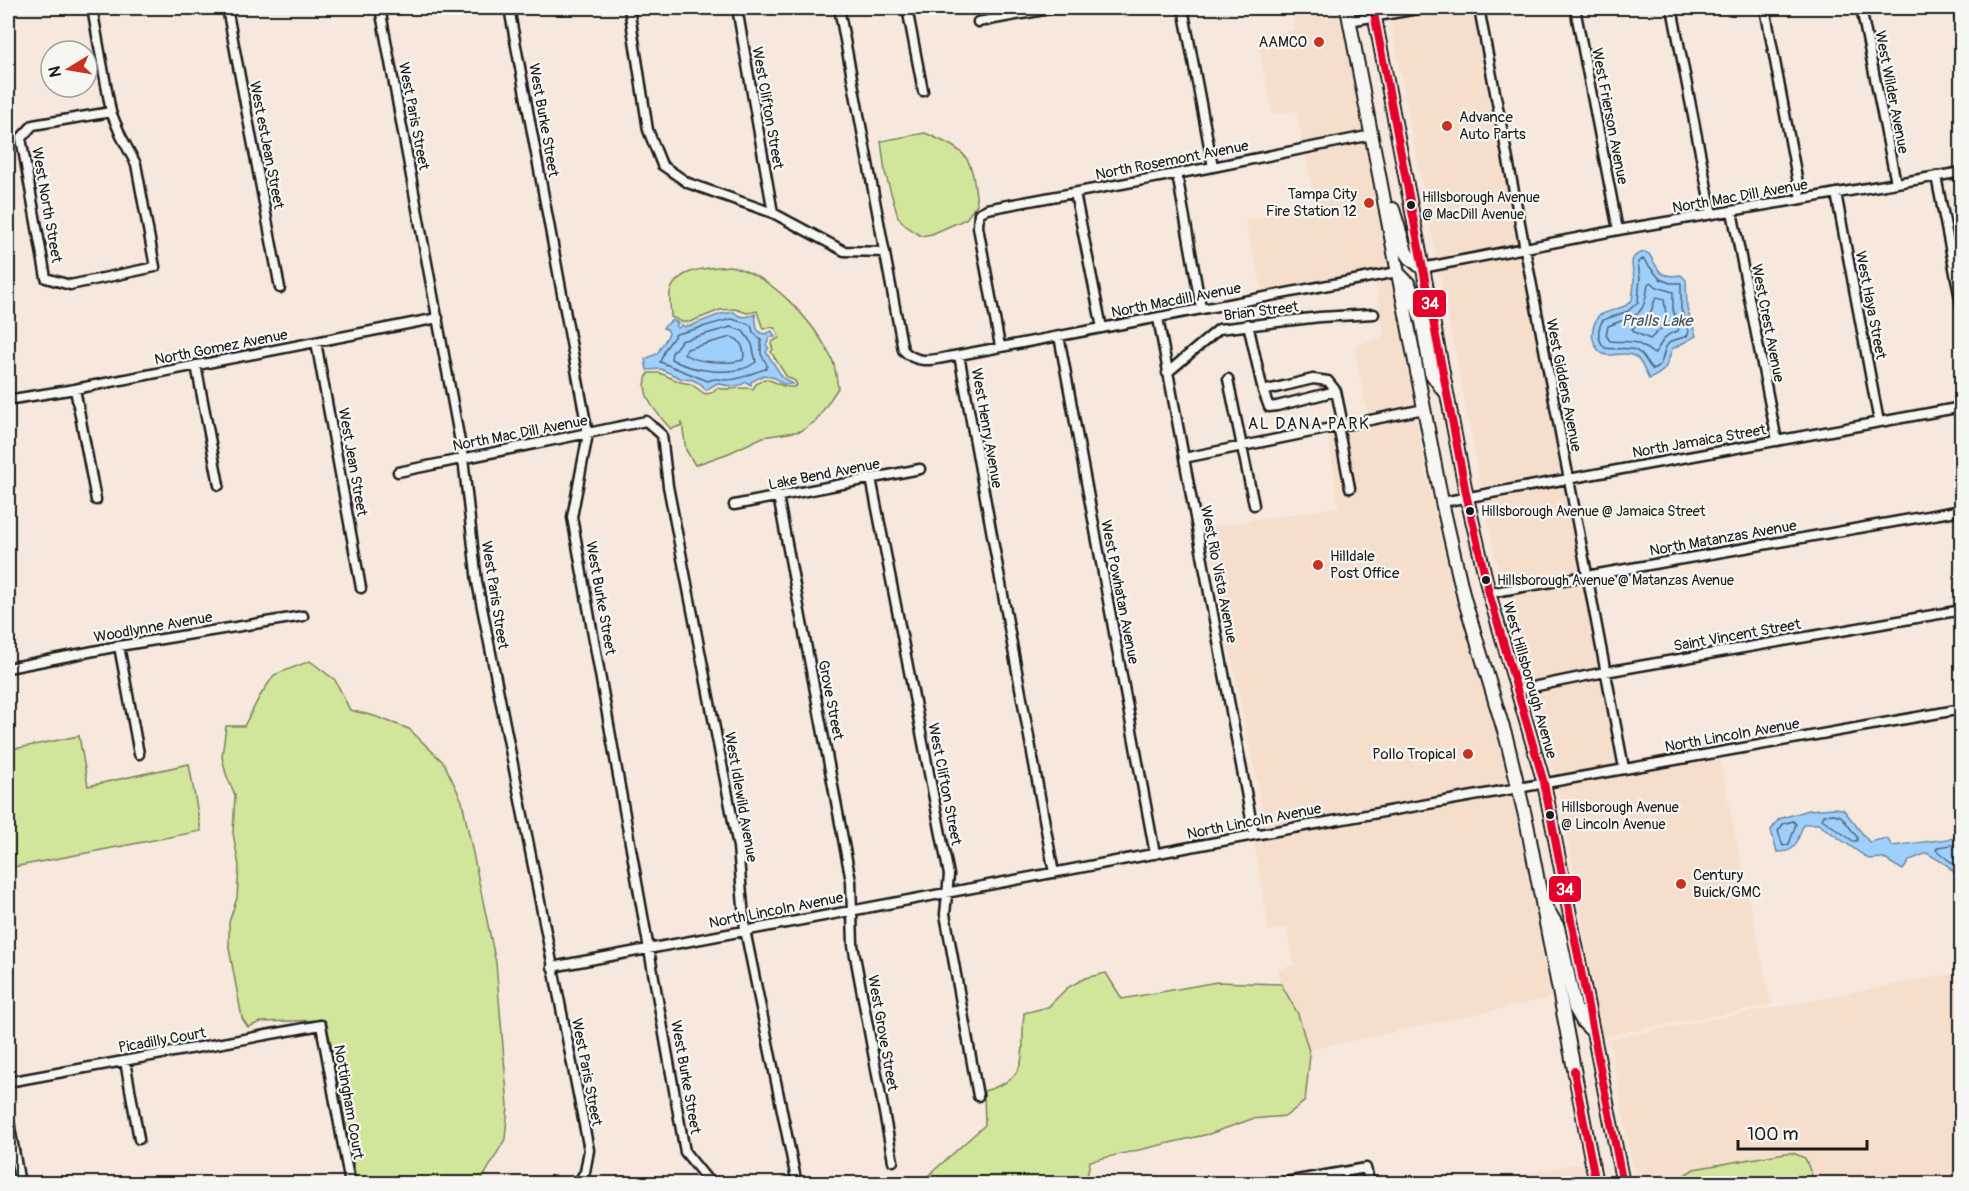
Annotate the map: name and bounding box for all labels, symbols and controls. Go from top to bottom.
street label: West Wilder Avenue [1870,29,1913,156]
place label: AAMCO [1259,33,1307,52]
marker: AAMCO [1312,35,1326,49]
north arrow [39,39,99,99]
street label: West Clifton Street [747,45,788,172]
street label: West Frierson Avenue [1587,46,1632,186]
street label: West Paris Street [394,61,433,173]
street label: West Burke Street [524,62,563,179]
text: N [44,64,66,79]
street label: West estJean Street [245,80,288,212]
place label: Advance Auto Parts [1459,108,1526,144]
marker: Advance Auto Parts [1440,119,1454,133]
street label: North Rosemont Avenue [1094,136,1251,185]
street label: West North Street [27,146,66,265]
street label: North Mac Dill Avenue [1671,175,1810,218]
place label: Tampa City Fire Station 12 [1266,185,1358,221]
place label: Hillsborough Avenue @ MacDill Avenue [1422,189,1540,223]
marker: Tampa City Fire Station 12 [1362,196,1376,210]
marker: Hillsborough Avenue @ MacDill Avenue [1405,199,1417,211]
street label: West Haya Street [1851,249,1891,362]
street label: West Crest Avenue [1747,262,1788,384]
street label: North Macdill Avenue [1110,278,1243,322]
line badge: 34 [1412,289,1447,318]
text: 34 [1421,294,1440,314]
street label: Brian Street [1222,297,1301,326]
water label: Pralls Lake [1622,311,1695,331]
street label: West Giddens Avenue [1541,317,1586,454]
street label: North Gomez Avenue [153,325,290,370]
street label: West Henry Avenue [967,366,1007,490]
street label: West Jean Street [334,406,372,519]
street label: North Mac Dill Avenue [451,411,590,456]
district label: AL DANA PARK [1248,414,1370,434]
street label: North Jamaica Street [1631,420,1768,463]
street label: Lake Bend Avenue [767,454,882,495]
place label: Hillsborough Avenue @ Jamaica Street [1481,503,1706,520]
street label: West Rio Vista Avenue [1196,504,1241,645]
marker: Hillsborough Avenue @ Jamaica Street [1464,505,1476,517]
street label: North Matanzas Avenue [1648,516,1799,561]
street label: West Powhatan Avenue [1096,518,1143,666]
street label: West Paris Street [477,540,513,652]
street label: West Burke Street [581,540,620,657]
place label: Hilldale Post Office [1330,547,1400,583]
marker: Hilldale Post Office [1311,558,1325,572]
place label: Hillsborough Avenue @ Matanzas Avenue [1497,572,1734,589]
marker: Hillsborough Avenue @ Matanzas Avenue [1480,574,1492,586]
street label: West Hillsborough Avenue [1498,599,1561,761]
street label: Woodlynne Avenue [92,608,214,647]
street label: Saint Vincent Street [1672,615,1803,656]
street label: Grove Street [813,658,848,743]
street label: North Lincoln Avenue [1663,714,1802,757]
street label: West Clifton Street [923,721,966,848]
street label: West Idlewild Avenue [720,731,761,864]
place label: Pollo Tropical [1372,745,1456,764]
marker: Pollo Tropical [1461,747,1475,761]
street label: North Lincoln Avenue [1185,799,1323,844]
place label: Hillsborough Avenue @ Lincoln Avenue [1561,799,1679,833]
marker: Hillsborough Avenue @ Lincoln Avenue [1544,809,1556,821]
place label: Century Buick/GMC [1693,866,1761,902]
line badge: 34 [1548,875,1582,903]
marker: Century Buick/GMC [1674,877,1688,891]
text: 34 [1556,880,1575,900]
street label: North Lincoln Avenue [707,888,845,933]
street label: West Grove Street [863,974,902,1093]
street label: West Paris Street [567,1017,606,1129]
street label: West Burke Street [666,1019,705,1136]
street label: Picadilly Court [117,1023,208,1058]
street label: Nottingham Court [329,1043,368,1162]
scale bar [1738,1113,1867,1151]
text: 100 m [1747,1123,1799,1146]

